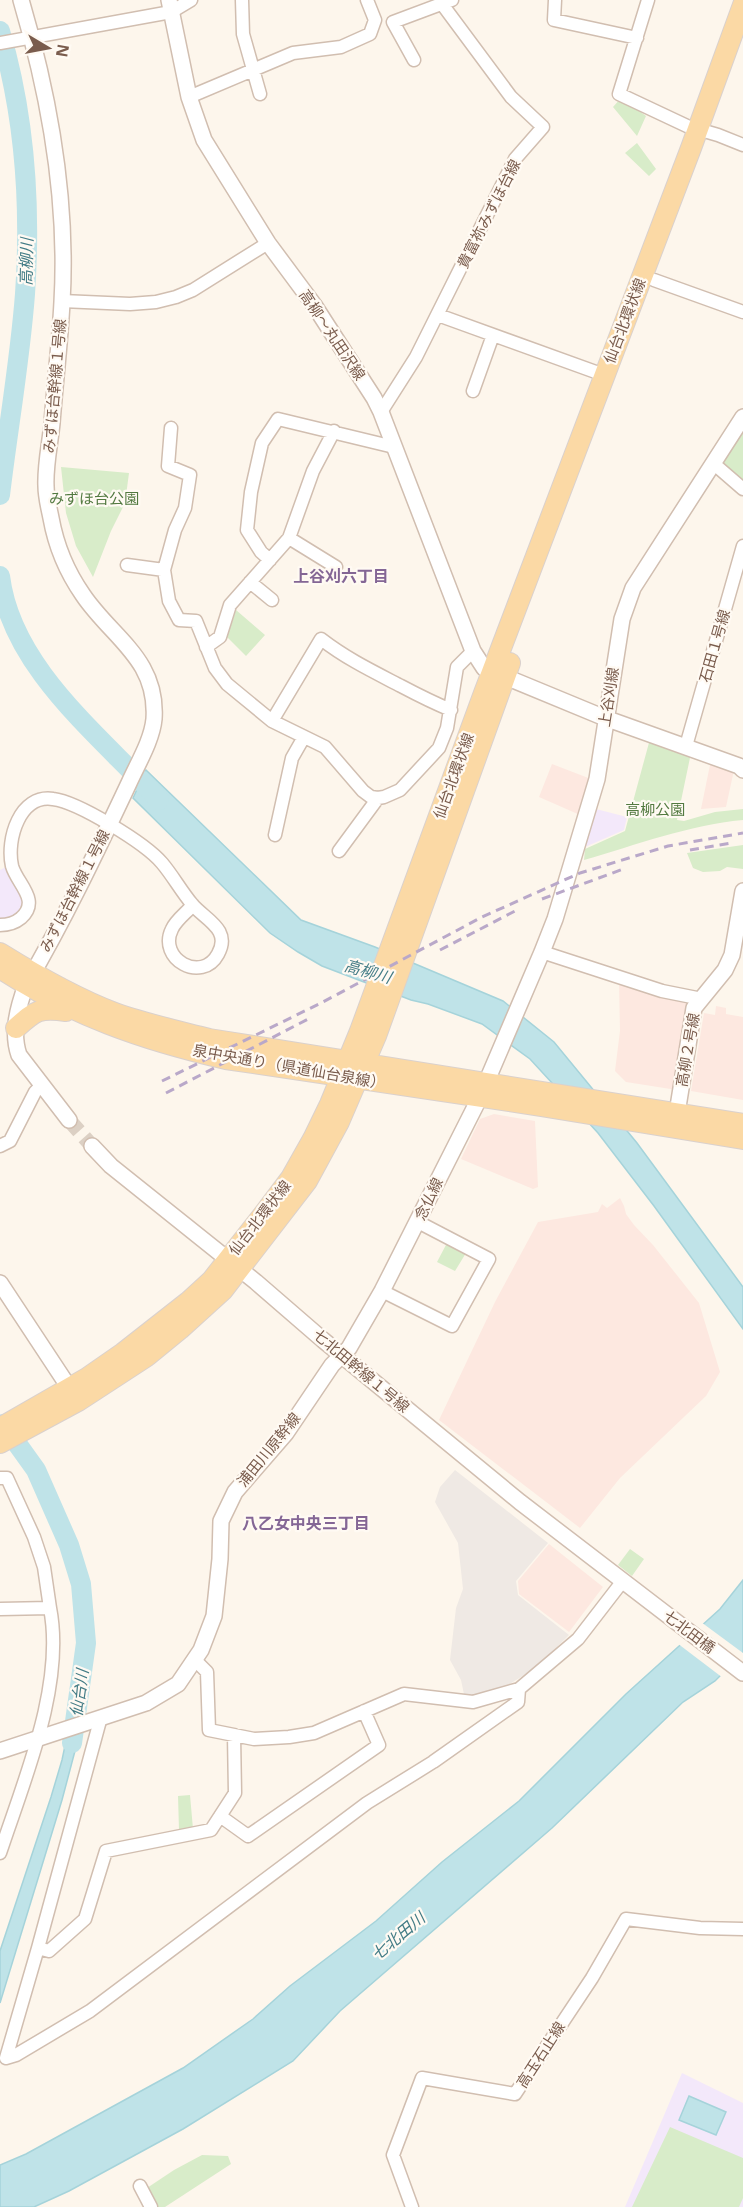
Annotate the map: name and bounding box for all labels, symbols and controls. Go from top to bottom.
north arrow [18,18,78,78]
text: N [51,42,75,59]
street label: 貴富祢みずほ台線 [452,156,524,272]
water label: 高柳川 [15,236,37,286]
street label: 仙台北環状線 [599,275,650,366]
street label: 高柳～丸田沢線 [295,285,370,384]
street label: みずほ台幹線１号線 [38,318,70,454]
park label: みずほ台公園 [49,488,139,508]
district label: 上谷刈六丁目 [293,565,389,587]
street label: 石田１号線 [694,607,734,685]
street label: 上谷刈線 [593,666,623,728]
street label: 仙台北環状線 [428,730,478,821]
park label: 高柳公園 [625,799,685,819]
street label: みずほ台幹線１号線 [35,826,114,955]
water label: 高柳川 [342,954,396,989]
street label: 高柳２号線 [671,1011,703,1089]
street label: 泉中央通り（県道仙台泉線） [191,1039,387,1093]
street label: 念仏線 [409,1174,447,1223]
street label: 仙台北環状線 [224,1176,295,1259]
street label: 七北田幹線１号線 [309,1324,414,1416]
street label: 浦田川原幹線 [232,1408,304,1491]
district label: 八乙女中央三丁目 [242,1512,370,1534]
street label: 七北田橋 [660,1605,720,1657]
water label: 仙台川 [65,1666,94,1718]
water label: 七北田川 [366,1906,431,1965]
street label: 高玉石止線 [511,2018,569,2091]

